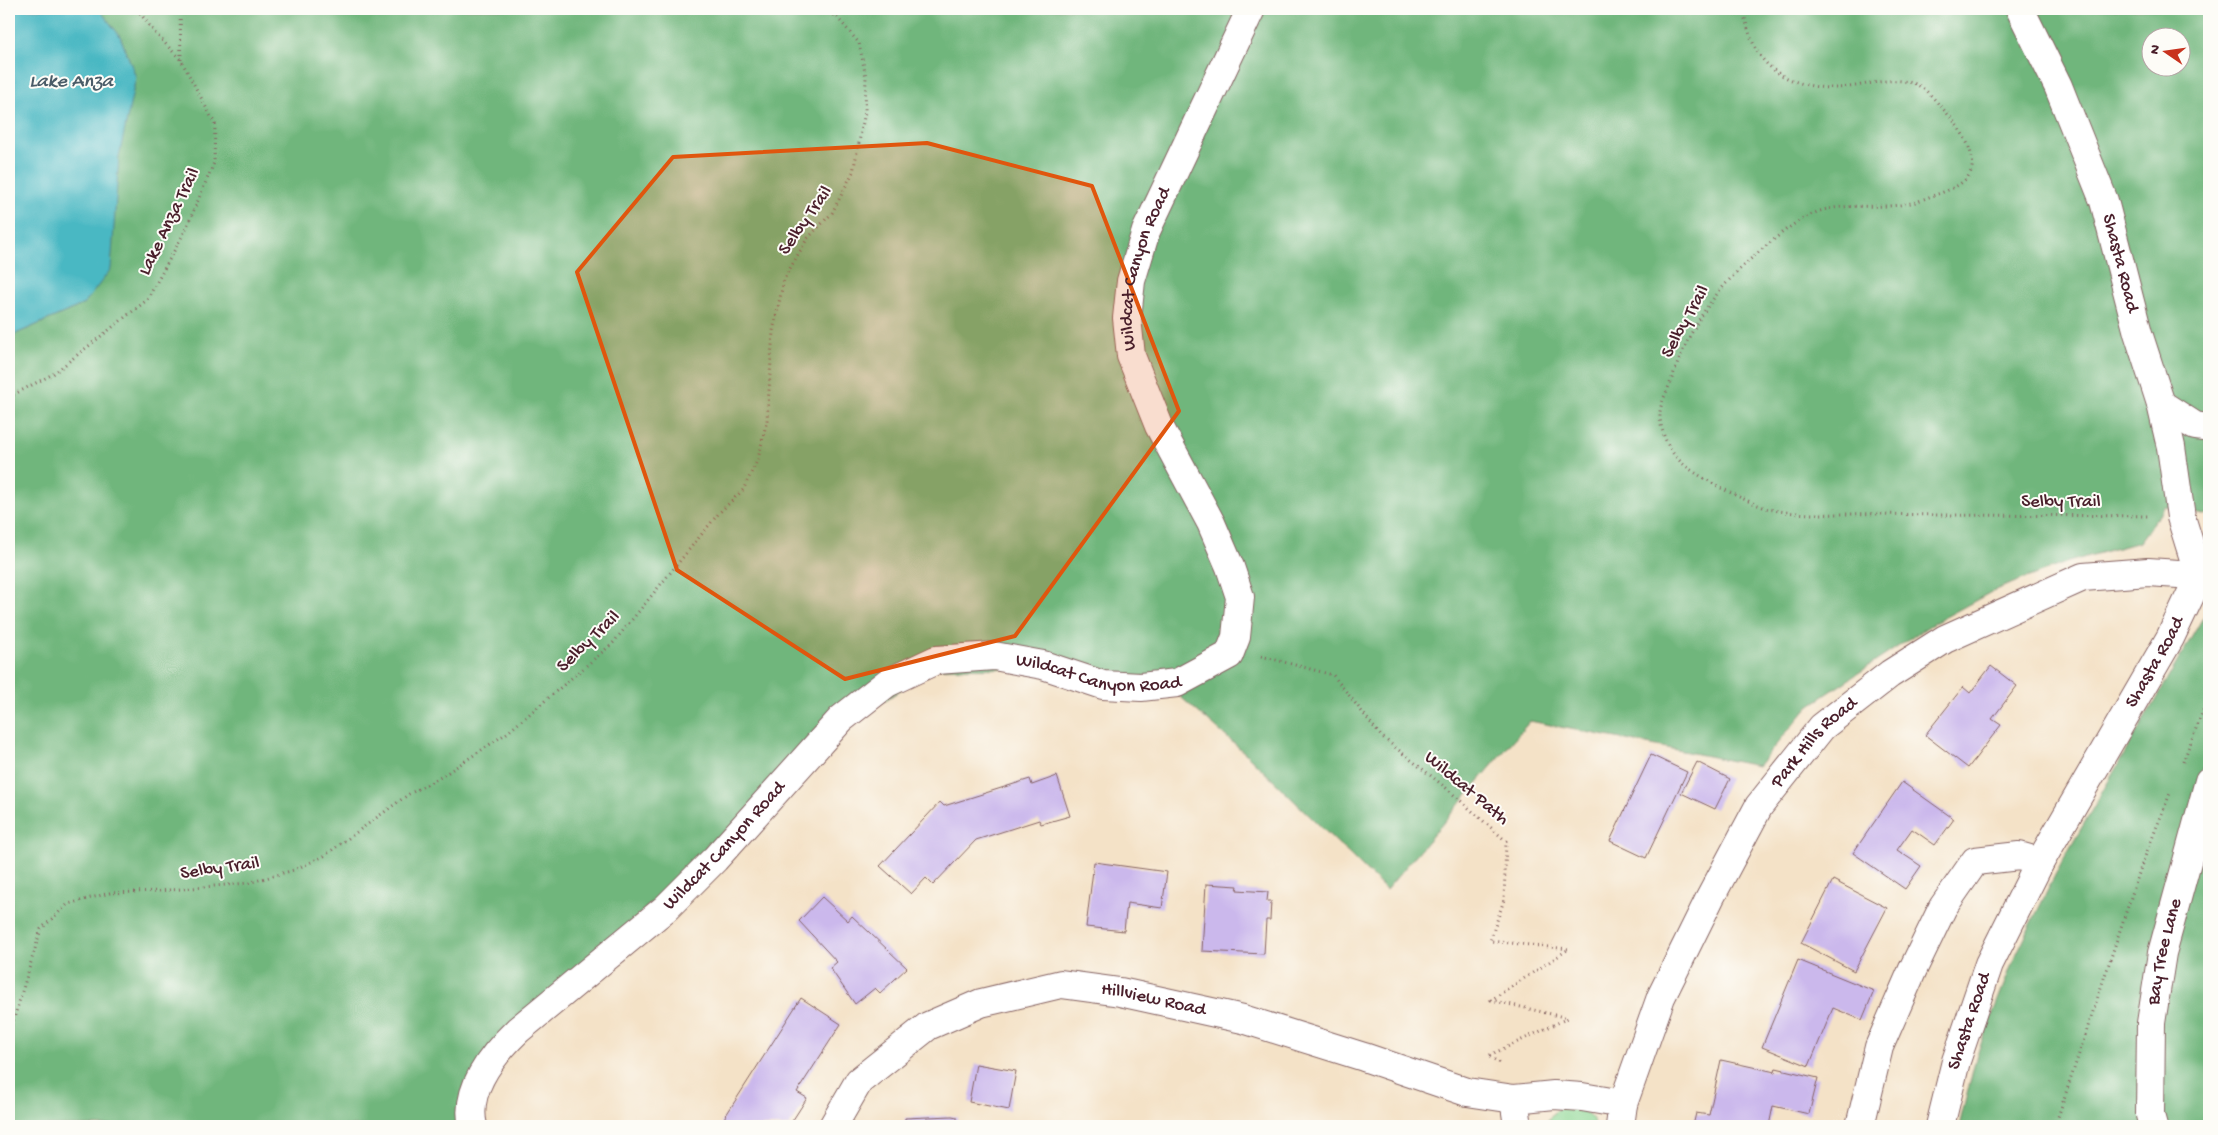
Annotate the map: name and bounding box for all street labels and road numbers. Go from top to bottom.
street label: Lake Anza Trail [134,164,206,280]
street label: Selby Trail [774,182,838,260]
street label: Wildcat Canyon Road [1115,182,1177,352]
street label: Shasta Road [2096,211,2144,317]
street label: Selby Trail [1657,282,1715,362]
street label: Selby Trail [2021,491,2101,514]
street label: Selby Trail [552,606,626,678]
street label: Shasta Road [2120,611,2191,712]
street label: Wildcat Canyon Road [1014,649,1184,699]
street label: Park Hills Road [1766,691,1864,794]
street label: Wildcat Path [1419,747,1513,831]
street label: Wildcat Canyon Road [658,775,792,916]
street label: Selby Trail [179,852,261,886]
street label: Bay Tree Lane [2142,896,2188,1008]
street label: Shasta Road [1943,968,1997,1072]
street label: Hillview Road [1100,978,1210,1022]

